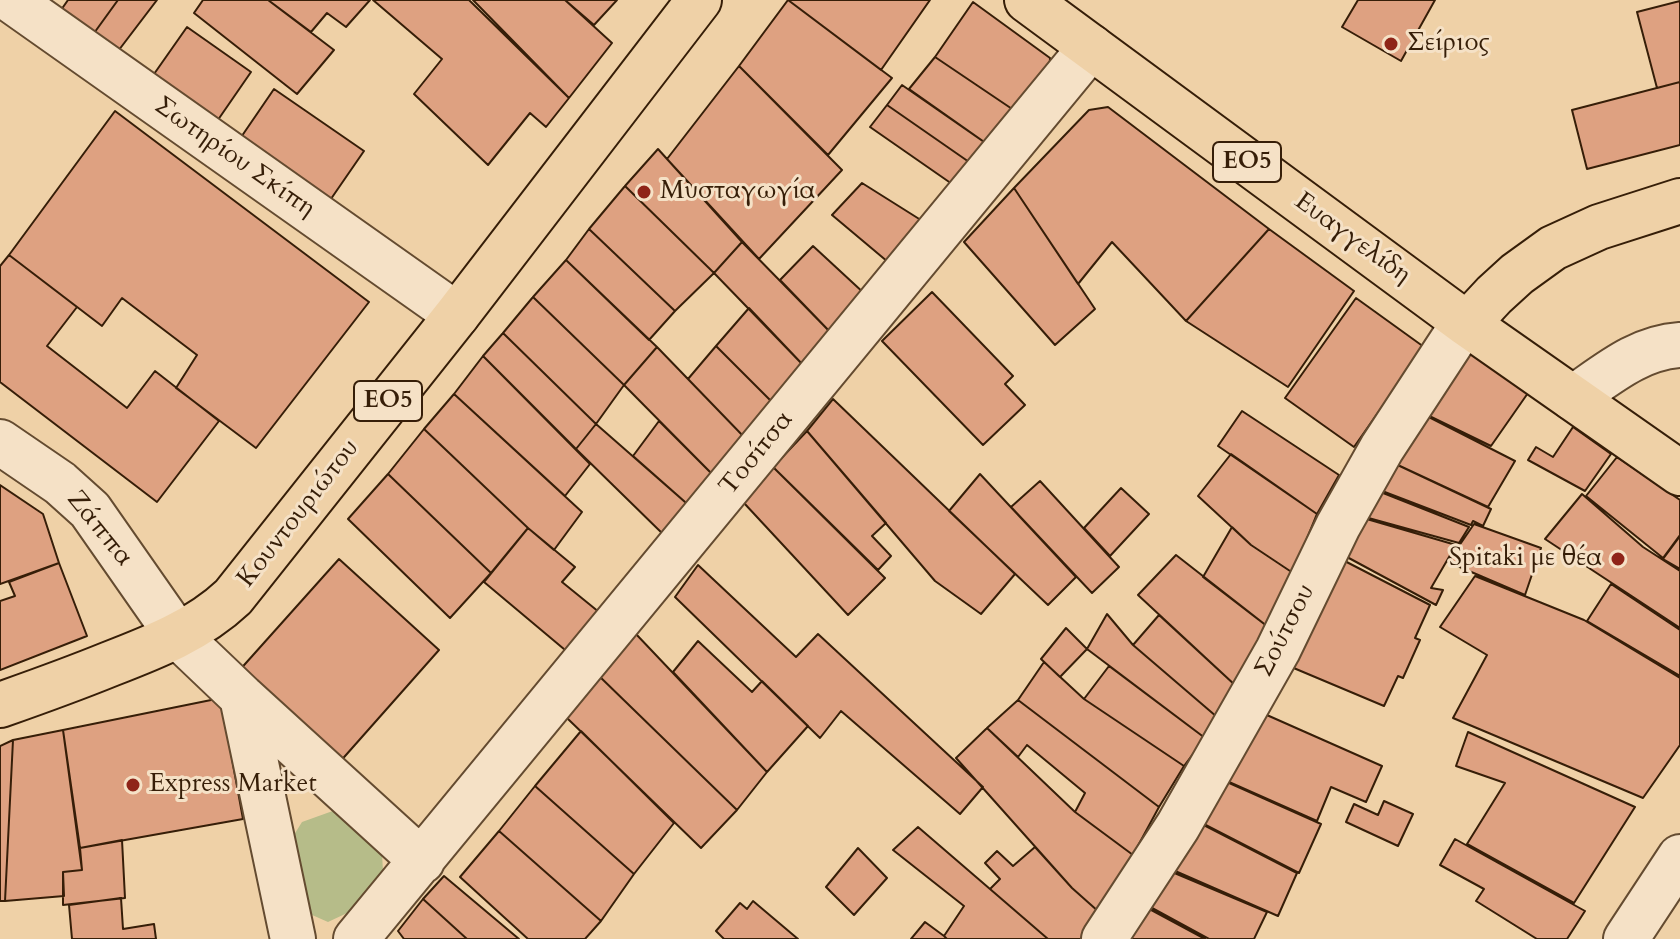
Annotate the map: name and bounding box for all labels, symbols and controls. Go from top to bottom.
place label: Σείριος [1407,28,1490,60]
marker: Σείριος [1382,35,1400,53]
street label: Σωτηρίου Σκίπη [148,91,320,225]
road number: ΕΟ5 [1213,142,1281,182]
place label: Μυσταγωγία [660,176,815,208]
marker: Μυσταγωγία [635,183,653,201]
street label: Ευαγγελίδη [1288,187,1416,291]
road number: ΕΟ5 [354,381,422,421]
street label: Τοσίτσα [714,406,800,502]
street label: Κουντουριώτου [232,434,366,594]
street label: Ζάππα [59,485,139,573]
place label: Spitaki με θέα [1449,543,1602,575]
marker: Spitaki με θέα [1609,550,1627,568]
street label: Σούτσου [1249,579,1323,683]
place label: Express Market [149,769,317,801]
marker: Express Market [124,776,142,794]

